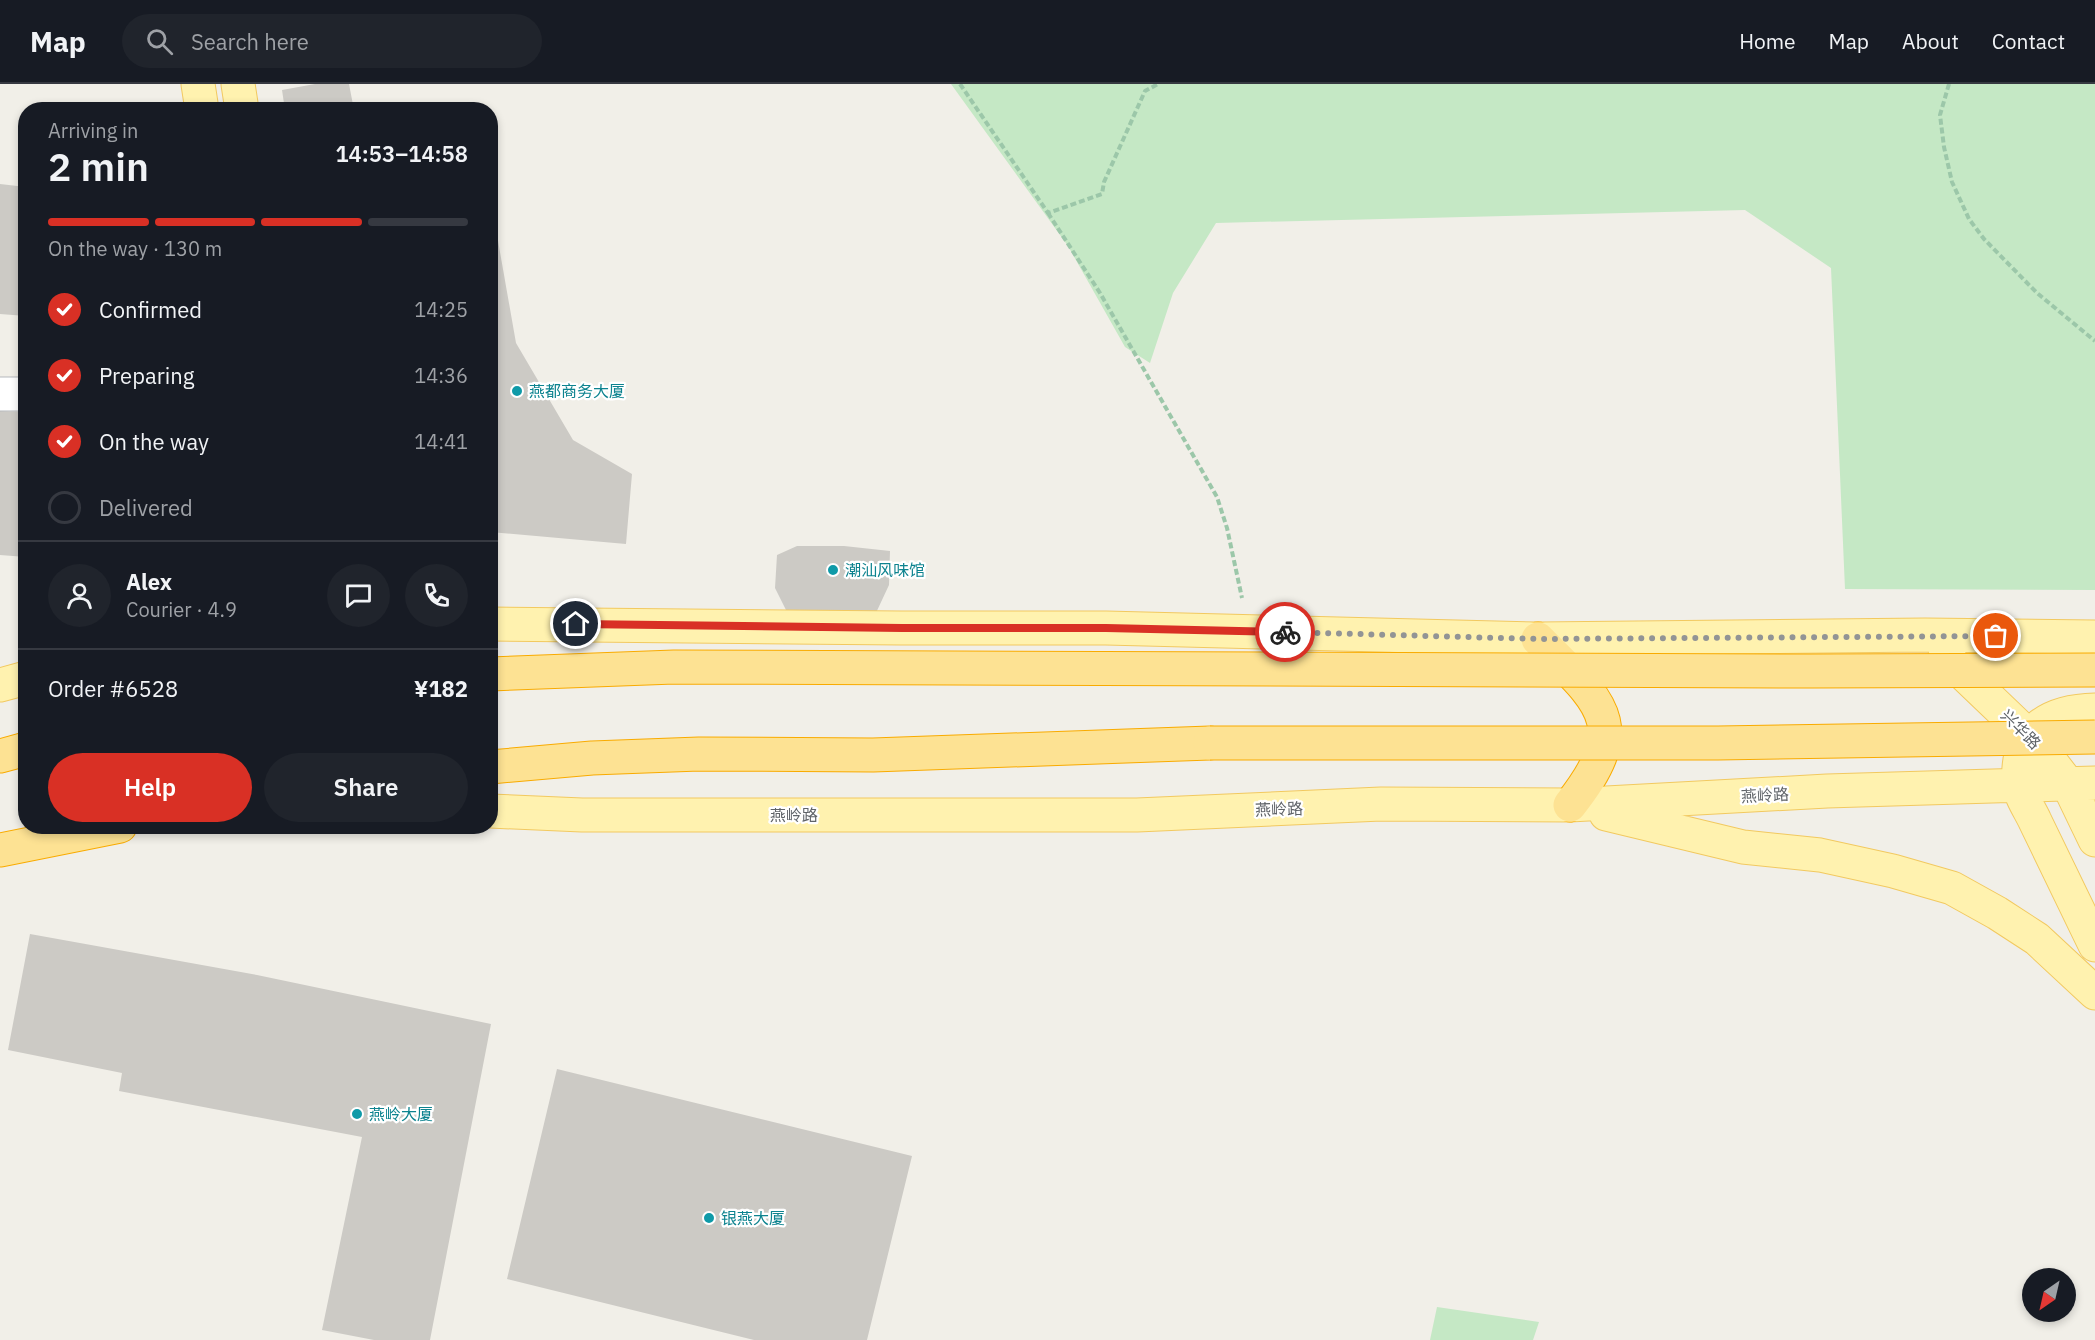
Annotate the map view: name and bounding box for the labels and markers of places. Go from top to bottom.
place label: 燕都商务大厦 [529,381,625,401]
marker: 燕都商务大厦 [510,384,524,398]
place label: 潮汕风味馆 [845,560,925,580]
marker: 潮汕风味馆 [826,563,840,577]
pin [550,598,601,649]
pin [1970,610,2021,661]
place label: 燕岭大厦 [369,1104,433,1124]
marker: 燕岭大厦 [350,1107,364,1121]
place label: 银燕大厦 [721,1208,785,1228]
marker: 银燕大厦 [702,1211,716,1225]

